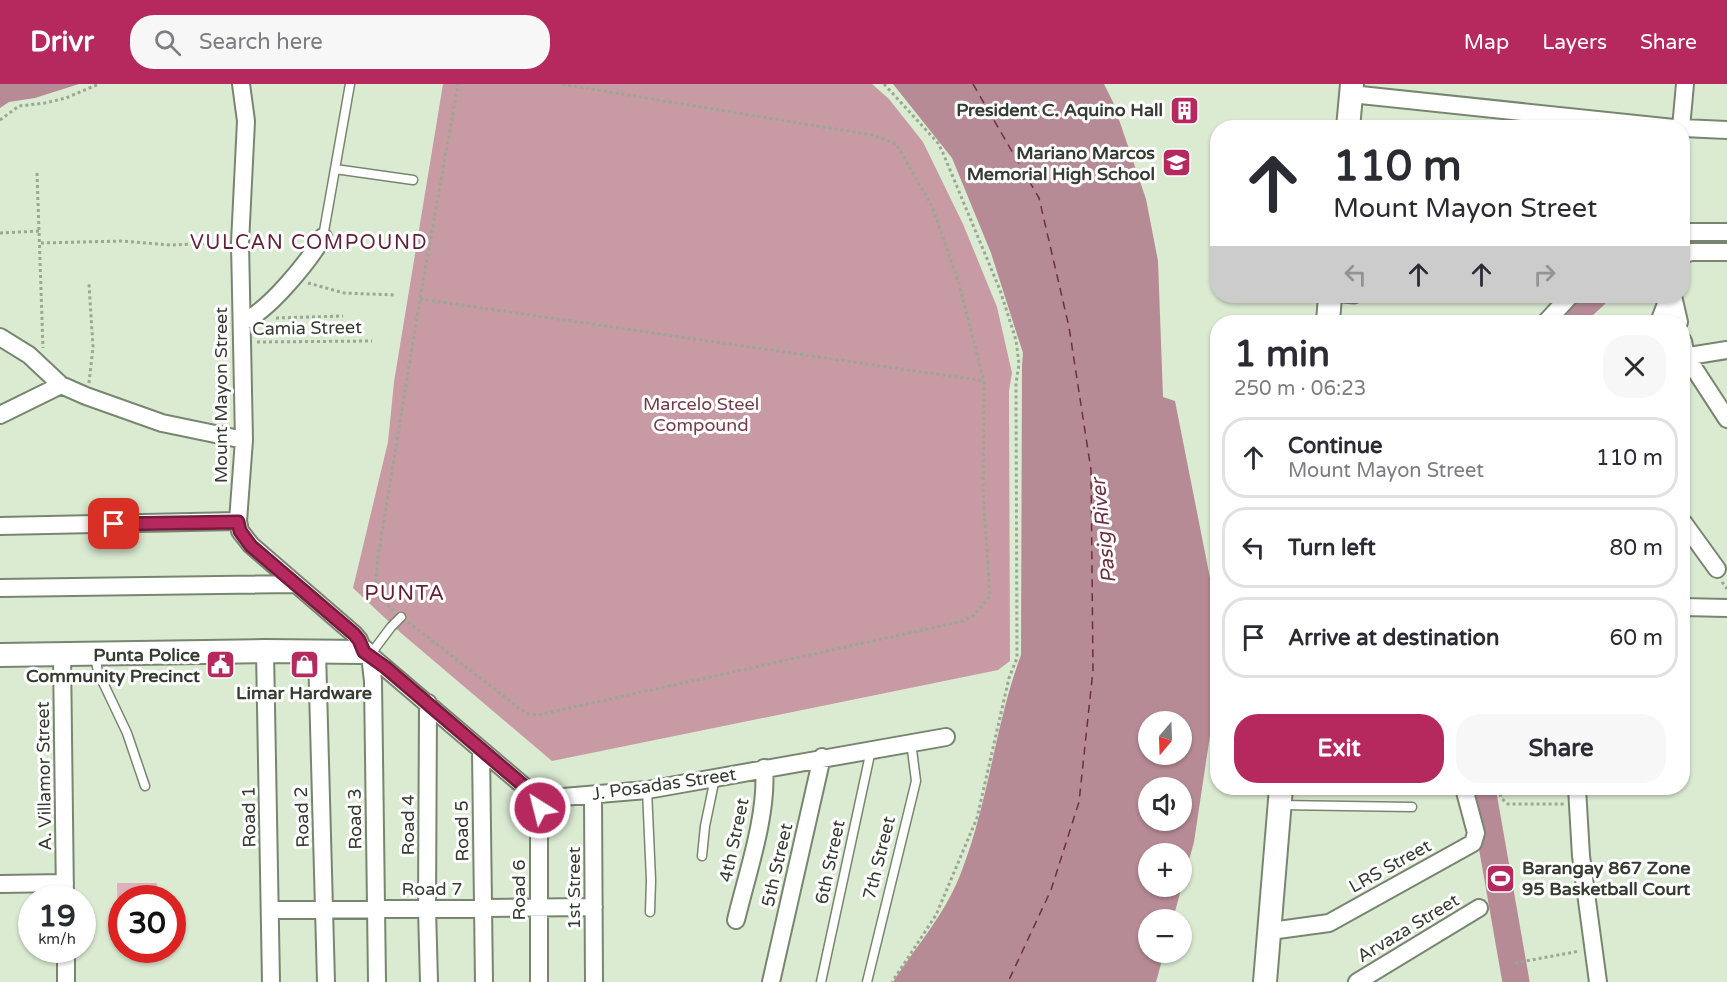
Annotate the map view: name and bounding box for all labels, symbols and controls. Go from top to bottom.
search box [130,15,550,69]
text: Drivr [30,25,94,59]
icon: search [151,26,184,59]
text: Search here [199,29,323,55]
text: Map [1464,30,1509,55]
text: Layers [1542,30,1607,55]
text: Share [1640,30,1697,55]
building icon: President C. Aquino Hall [1168,94,1200,126]
place label: President C. Aquino Hall [956,99,1163,121]
text: 110 m [1333,141,1462,192]
place label: Mariano Marcos Memorial High School [967,142,1155,185]
icon: ahead [1234,144,1312,222]
school or university icon: Mariano Marcos Memorial High School [1160,147,1192,179]
text: Mount Mayon Street [1333,192,1597,225]
district label: VULCAN COMPOUND [190,231,428,255]
icon: left [1339,258,1372,291]
icon: ahead [1402,258,1435,291]
icon: ahead [1465,258,1498,291]
icon: right [1528,258,1561,291]
street label: Mount Mayon Street [210,307,232,483]
street label: Camia Street [252,316,362,340]
text: 1 min [1234,333,1330,376]
button: close [1603,335,1666,398]
text: 250 m · 06:23 [1234,377,1366,401]
park label: Marcelo Steel Compound [643,393,759,436]
text: Continue [1288,433,1383,459]
icon: ahead [1237,441,1270,474]
text: 110 m [1596,445,1663,471]
text: Mount Mayon Street [1288,459,1484,483]
water label: Pasig River [1086,475,1121,584]
pin [88,498,139,549]
icon: arrive [97,507,130,540]
icon: left [1237,531,1270,564]
text: Turn left [1288,535,1376,561]
text: 80 m [1609,535,1663,561]
district label: PUNTA [364,581,446,606]
icon: arrive [1237,621,1270,654]
text: Arrive at destination [1288,625,1499,651]
text: 60 m [1609,625,1663,651]
place label: Punta Police Community Precinct [26,644,200,687]
shop icon: Limar Hardware [288,648,320,680]
public building icon: Punta Police Community Precinct [205,649,237,681]
place label: Limar Hardware [236,682,372,704]
street label: A. Villamor Street [32,701,56,851]
north arrow [1138,711,1192,765]
map controls [1138,711,1192,963]
button: Exit [1234,714,1444,783]
button: Share [1456,714,1666,783]
street label: J. Posadas Street [590,763,738,805]
position arrow [508,776,572,840]
button: sound [1138,777,1192,831]
street label: Road 1 [237,786,261,848]
street label: Road 2 [290,786,314,848]
street label: Road 3 [343,788,367,850]
street label: Road 4 [397,794,419,856]
street label: 4th Street [714,796,754,884]
street label: Road 5 [450,800,474,862]
street label: 7th Street [858,814,900,902]
street label: 6th Street [810,818,850,906]
street label: 5th Street [757,821,797,909]
street label: LRS Street [1345,834,1435,898]
button: + [1138,843,1192,897]
street label: 1st Street [563,846,585,929]
place label: Barangay 867 Zone 95 Basketball Court [1522,857,1690,900]
street label: Road 6 [508,859,530,921]
sports icon: Barangay 867 Zone 95 Basketball Court [1485,862,1517,894]
street label: Road 7 [401,878,463,900]
speed limit sign: 30 [108,885,186,963]
street label: Arvaza Street [1353,889,1463,967]
text: 19 [38,898,76,935]
button: − [1138,909,1192,963]
text: km/h [38,930,76,948]

